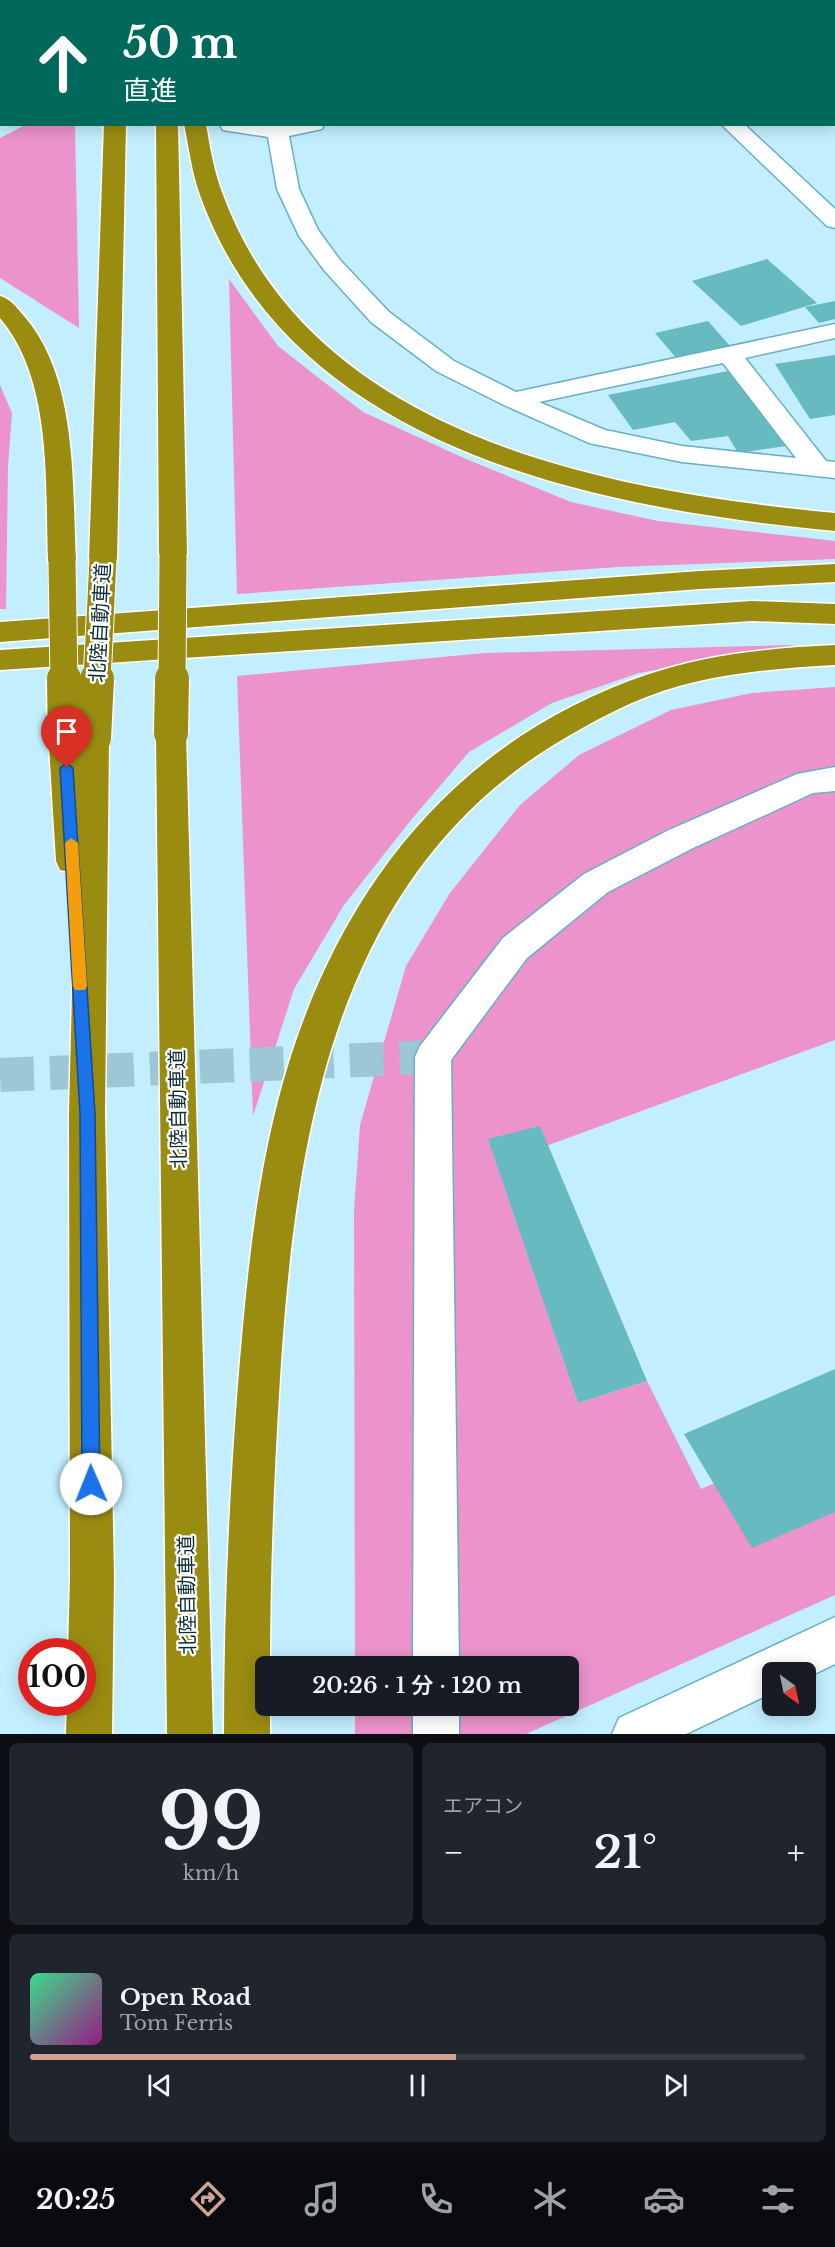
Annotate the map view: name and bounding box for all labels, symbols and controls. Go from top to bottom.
text: 50 m [123,17,237,69]
icon: ahead [24,24,102,102]
text: 直進 [123,74,177,107]
street label: 北陸自動車道 [85,562,115,684]
pin [41,706,92,768]
icon: arrive [50,715,83,748]
street label: 北陸自動車道 [165,1049,191,1169]
position arrow [59,1452,123,1516]
street label: 北陸自動車道 [174,1535,200,1655]
speed limit sign: 100 [18,1638,96,1716]
north arrow [762,1662,816,1716]
map controls [762,1662,816,1716]
text: 20:26 · 1 分 · 120 m [312,1672,522,1699]
text: 99 [158,1773,264,1870]
text: エアコン [443,1794,523,1818]
text: 21° [594,1824,657,1880]
text: − [443,1832,464,1873]
text: + [787,1832,805,1873]
text: km/h [183,1861,239,1885]
text: Open Road [120,1984,251,2011]
text: Tom Ferris [120,2011,233,2035]
icon: previous [143,2069,176,2102]
icon: pause [401,2069,434,2102]
icon: next [659,2069,692,2102]
icon: directions [187,2178,229,2220]
icon: music [301,2178,343,2220]
icon: phone [415,2178,457,2220]
icon: climate [529,2178,571,2220]
icon: car [643,2178,685,2220]
icon: filters [757,2178,799,2220]
text: 20:25 [36,2183,115,2216]

